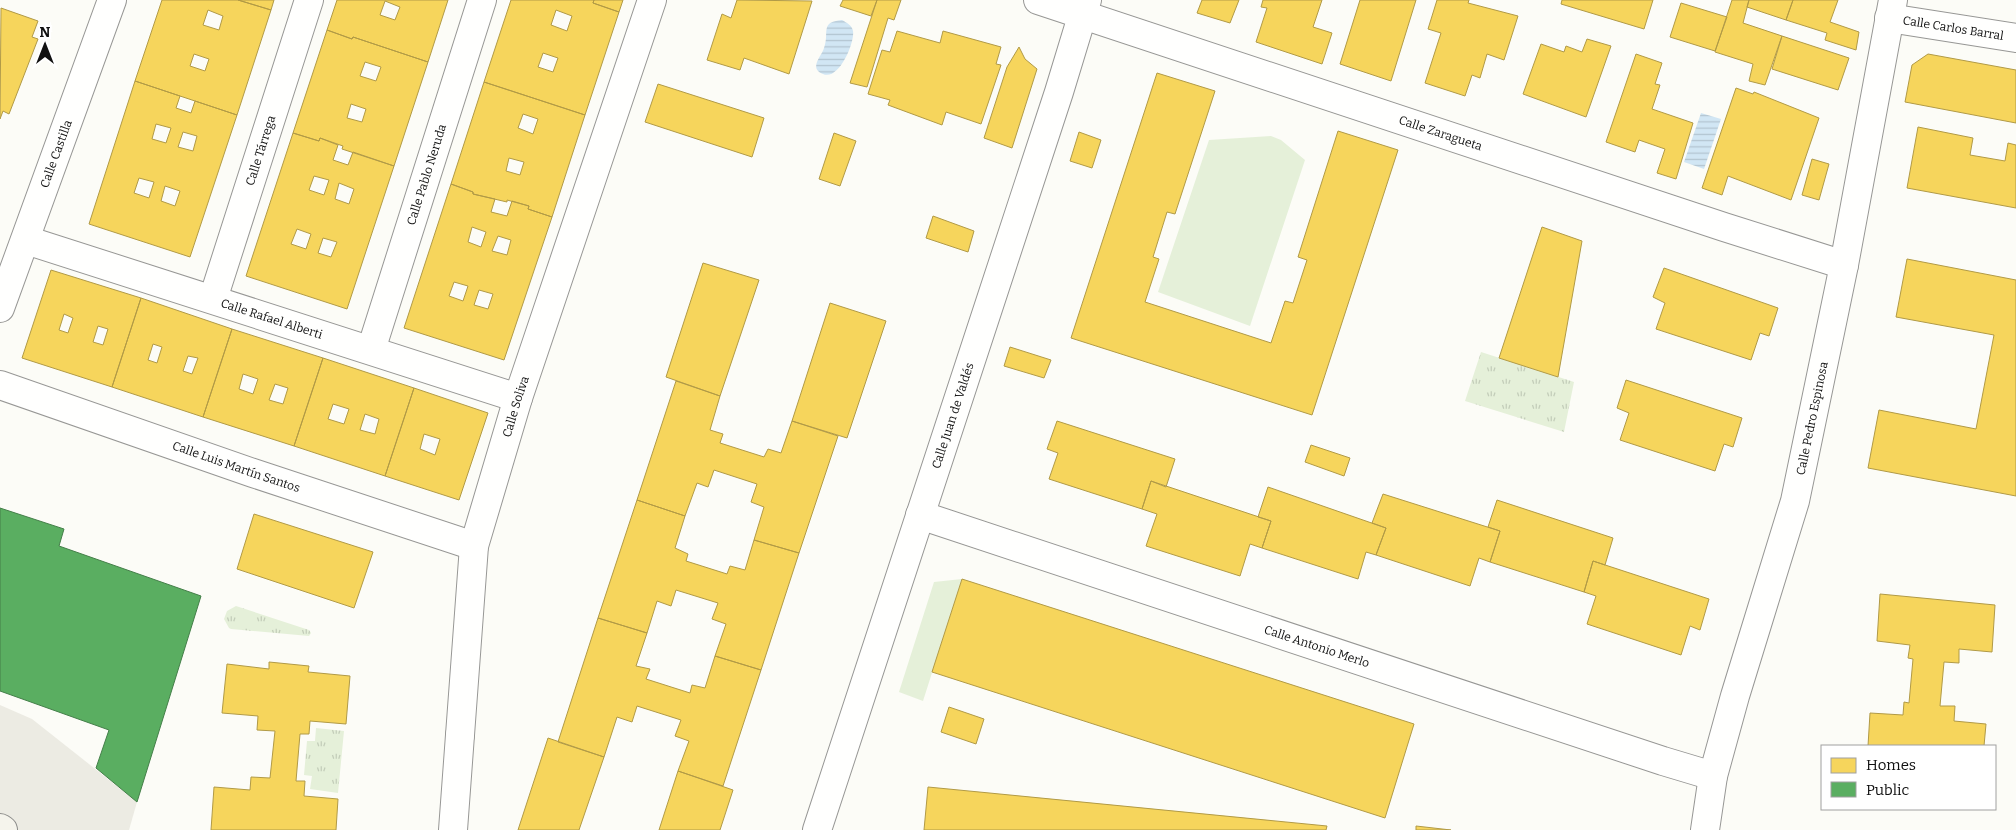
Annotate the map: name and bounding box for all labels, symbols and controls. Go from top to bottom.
street label: Calle Carlos Barral [1902,13,2005,43]
north arrow [20,20,70,70]
text: N [40,24,51,41]
street label: Calle Tárrega [243,113,279,187]
street label: Calle Zaragueta [1397,113,1484,154]
street label: Calle Castilla [37,118,75,190]
street label: Calle Pablo Neruda [404,122,449,227]
street label: Calle Rafael Alberti [219,296,325,342]
street label: Calle Pedro Espinosa [1794,360,1831,476]
street label: Calle Juan de Valdés [929,361,977,471]
street label: Calle Soliva [500,374,532,439]
street label: Calle Luis Martín Santos [171,439,302,495]
street label: Calle Antonio Merlo [1262,622,1371,670]
legend [1821,745,1996,810]
text: Homes [1866,756,1916,774]
text: Public [1866,781,1910,799]

